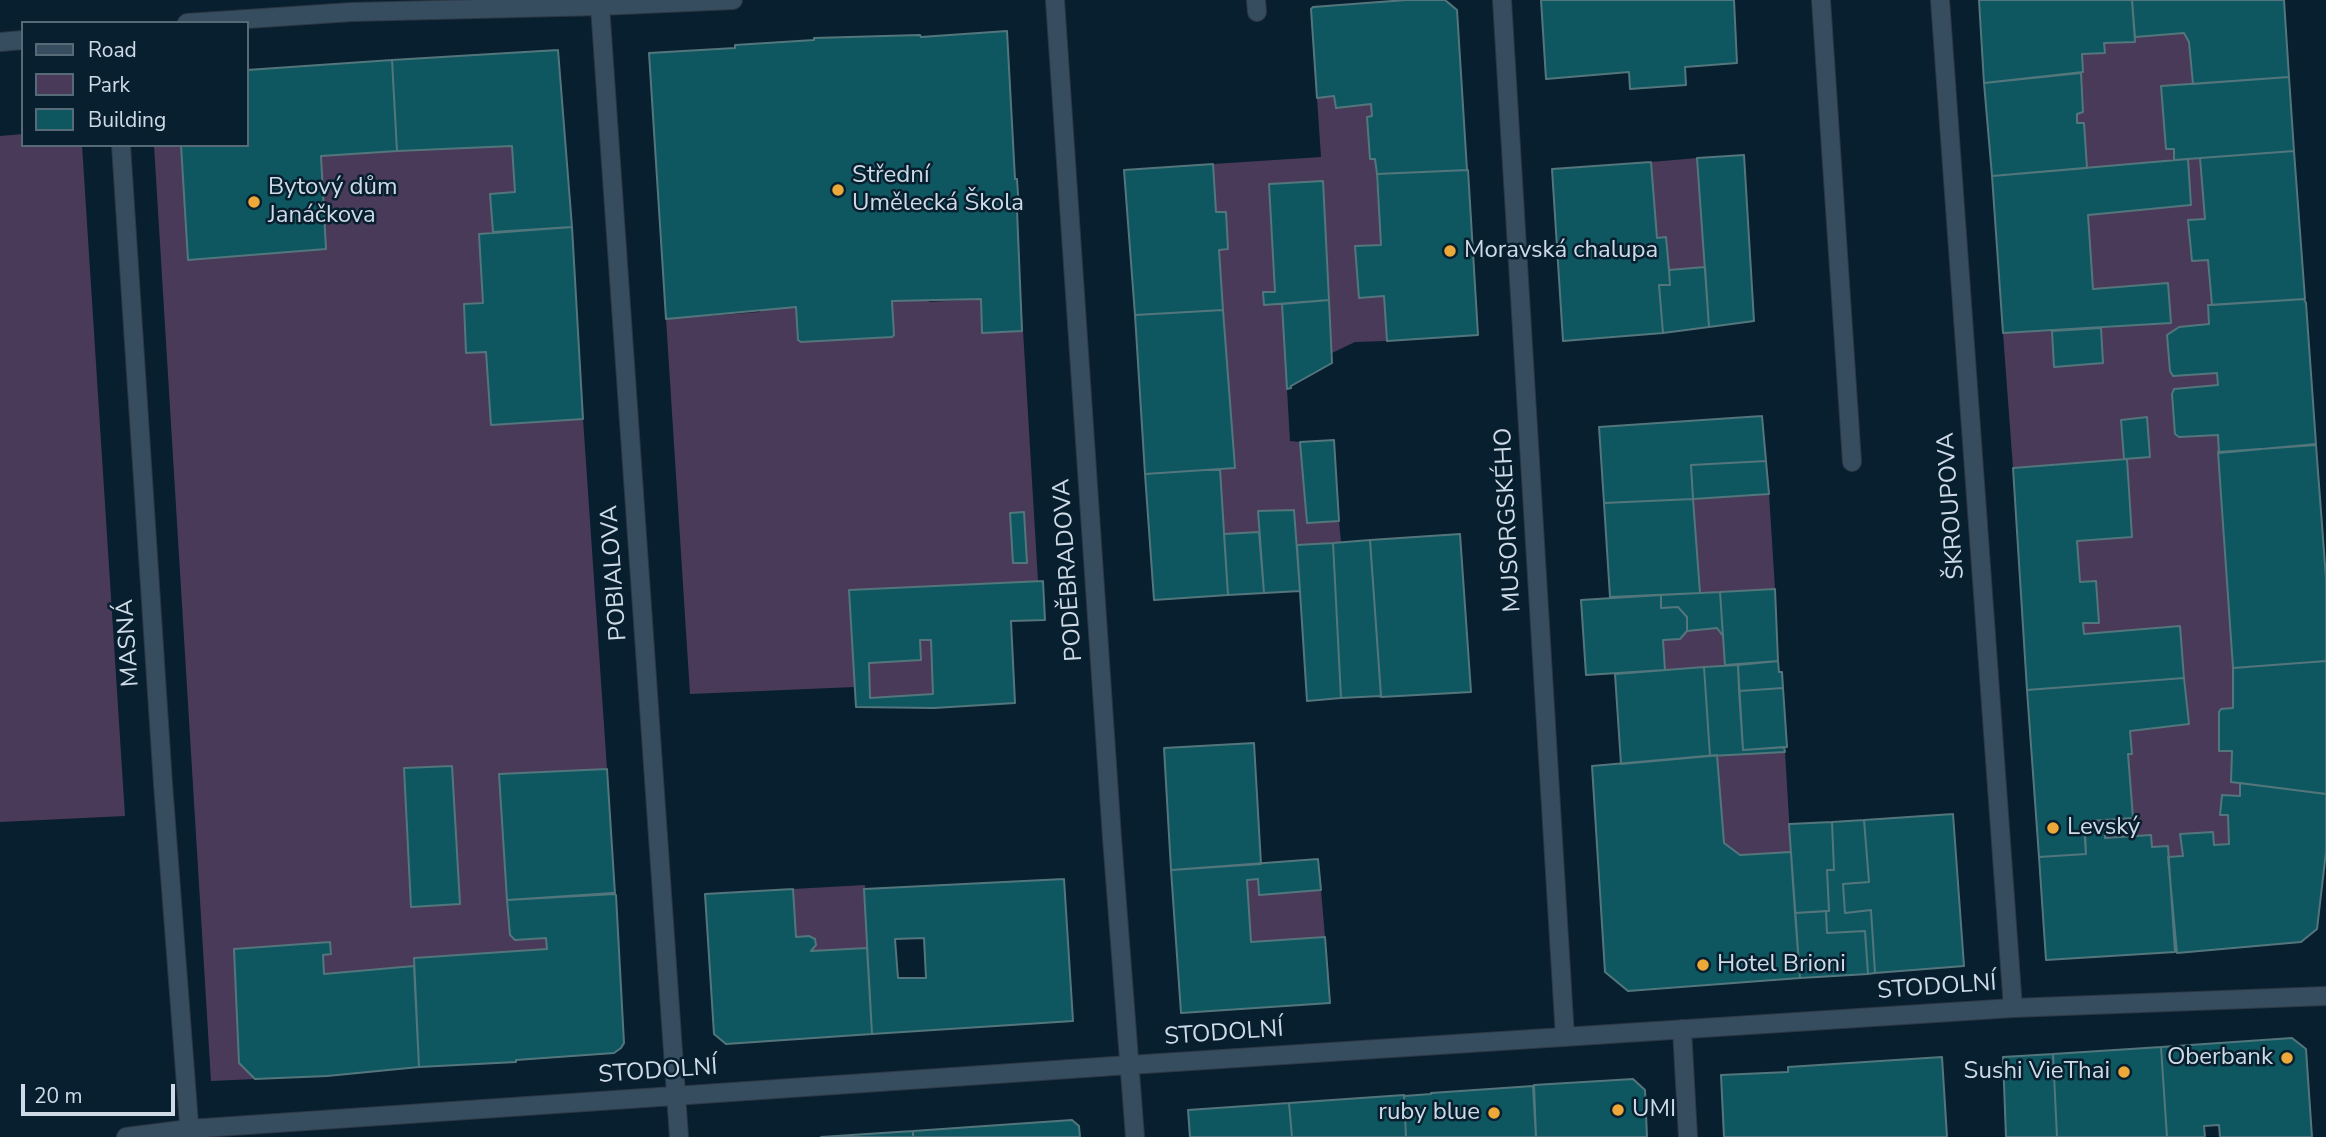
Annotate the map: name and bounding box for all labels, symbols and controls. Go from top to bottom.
legend [21,21,248,147]
text: Road [88,36,137,64]
text: Park [88,71,130,99]
text: Building [88,106,166,134]
place label: Střední Umělecká Škola [852,162,1024,218]
place label: Bytový dům Janáčkova [268,174,398,230]
marker: Střední Umělecká Škola [830,182,846,198]
marker: Bytový dům Janáčkova [246,194,262,210]
place label: Moravská chalupa [1464,237,1658,265]
marker: Moravská chalupa [1442,243,1458,259]
street label: MUSORGSKÉHO [1490,427,1528,613]
street label: ŠKROUPOVA [1932,432,1972,580]
street label: PODĚBRADOVA [1048,478,1090,662]
street label: POBIALOVA [596,504,634,642]
street label: MASNÁ [112,598,146,688]
place label: Levský [2067,814,2140,842]
marker: Levský [2045,820,2061,836]
place label: Hotel Brioni [1717,951,1846,979]
marker: Hotel Brioni [1695,957,1711,973]
street label: STODOLNÍ [1876,969,1998,1007]
street label: STODOLNÍ [1163,1015,1285,1053]
place label: Oberbank [2167,1044,2273,1072]
marker: Oberbank [2279,1050,2295,1066]
street label: STODOLNÍ [597,1053,719,1091]
place label: Sushi VieThai [1964,1058,2110,1086]
marker: Sushi VieThai [2116,1064,2132,1080]
scale bar [24,1070,178,1114]
text: 20 m [34,1082,83,1110]
place label: UMI [1632,1096,1676,1124]
place label: ruby blue [1378,1099,1480,1127]
marker: UMI [1610,1102,1626,1118]
marker: ruby blue [1486,1105,1502,1121]

